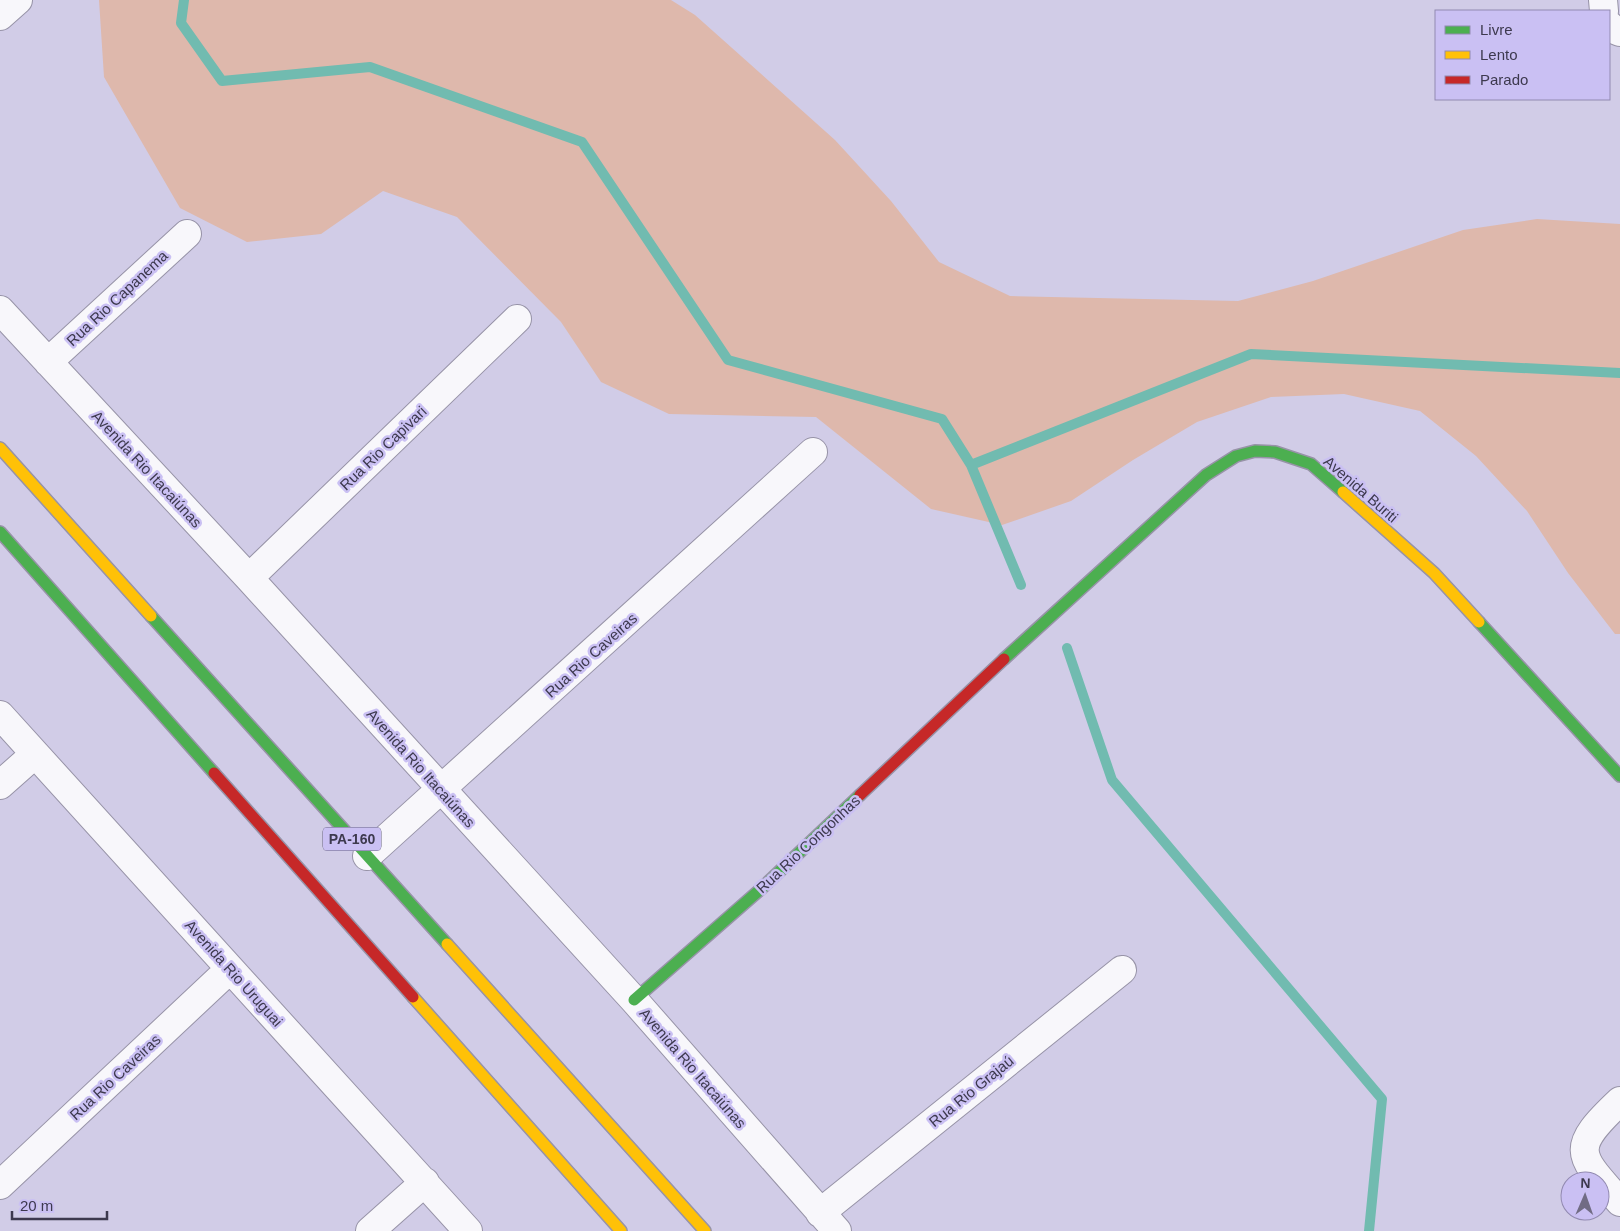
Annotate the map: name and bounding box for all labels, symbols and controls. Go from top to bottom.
legend [1435,10,1610,100]
text: Livre [1480,21,1513,38]
text: Lento [1480,46,1518,63]
text: Parado [1480,71,1528,88]
street label: Rua Rio Capanema [63,246,171,349]
street label: Rua Rio Capivari [336,403,430,493]
street label: Avenida Rio Itacaiúnas [89,407,205,531]
street label: Avenida Buriti [1321,452,1401,526]
street label: Rua Rio Caveiras [542,609,640,701]
street label: Avenida Rio Itacaiúnas [363,705,479,831]
street label: Rua Rio Congonhas [753,792,863,896]
road number: PA-160 [323,828,381,851]
street label: Avenida Rio Uruguai [182,916,286,1030]
street label: Avenida Rio Itacaiúnas [636,1005,750,1131]
street label: Rua Rio Caveiras [66,1031,164,1123]
street label: Rua Rio Grajaú [925,1052,1017,1130]
north arrow [1560,1171,1610,1221]
text: N [1580,1175,1591,1191]
scale bar [12,1188,108,1220]
text: 20 m [20,1197,53,1214]

